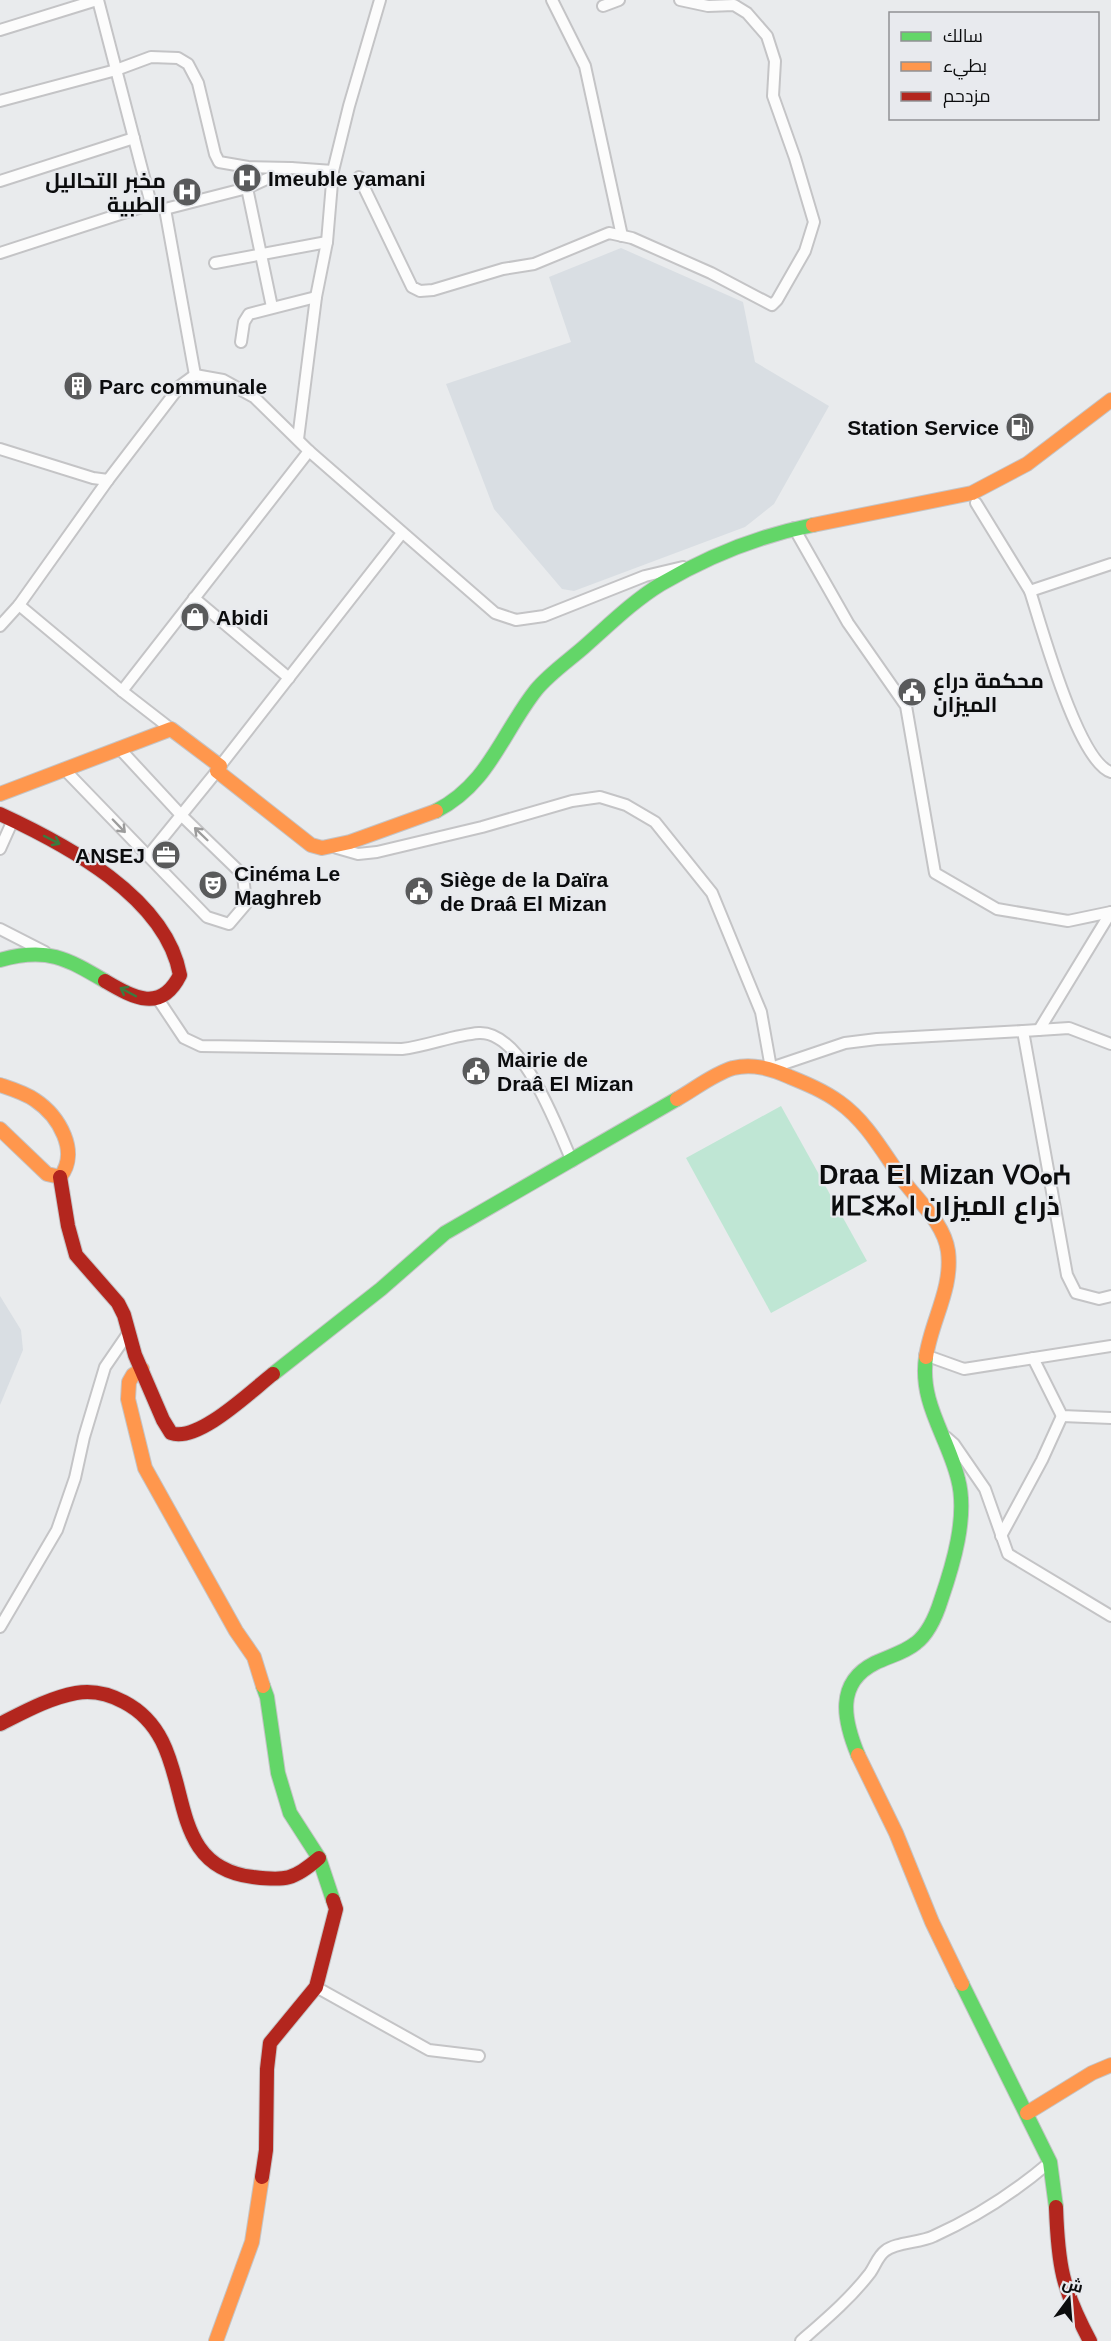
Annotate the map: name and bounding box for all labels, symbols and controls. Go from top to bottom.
legend [889,12,1099,120]
text: سالك [943,26,983,46]
text: بطيء [943,56,987,80]
text: مزدحم [943,86,991,108]
hospital icon: Imeuble yamani [231,162,263,194]
place label: Imeuble yamani [268,167,426,190]
place label: مخبر التحاليل الطبية [45,169,166,217]
hospital icon: مخبر التحاليل الطبية [171,176,203,208]
building icon: Parc communale [62,370,94,402]
place label: Parc communale [99,375,267,398]
fuel station icon: Station Service [1004,411,1036,443]
place label: Station Service [847,416,999,439]
shop icon: Abidi [179,601,211,633]
place label: Abidi [216,606,269,629]
place label: محكمة دراع الميزان [933,669,1044,717]
public building icon: محكمة دراع الميزان [896,676,928,708]
one-way arrow [112,819,126,834]
one-way arrow [193,827,208,841]
one-way arrow [43,835,61,847]
office icon: ANSEJ [150,839,182,871]
place label: ANSEJ [75,844,145,867]
place label: Cinéma Le Maghreb [234,862,340,909]
place label: Siège de la Daïra de Draâ El Mizan [440,868,608,915]
theatre icon: Cinéma Le Maghreb [197,869,229,901]
public building icon: Siège de la Daïra de Draâ El Mizan [403,875,435,907]
one-way arrow [120,986,137,998]
place label: Mairie de Draâ El Mizan [497,1048,634,1095]
public building icon: Mairie de Draâ El Mizan [460,1055,492,1087]
district label: Draa El Mizan ⴸⵔⴰⵄ ⵍⵎⵉⵣⴰⵏ ذراع الميزان [819,1160,1071,1224]
north arrow [1039,2269,1099,2329]
text: ش [1061,2274,1085,2297]

